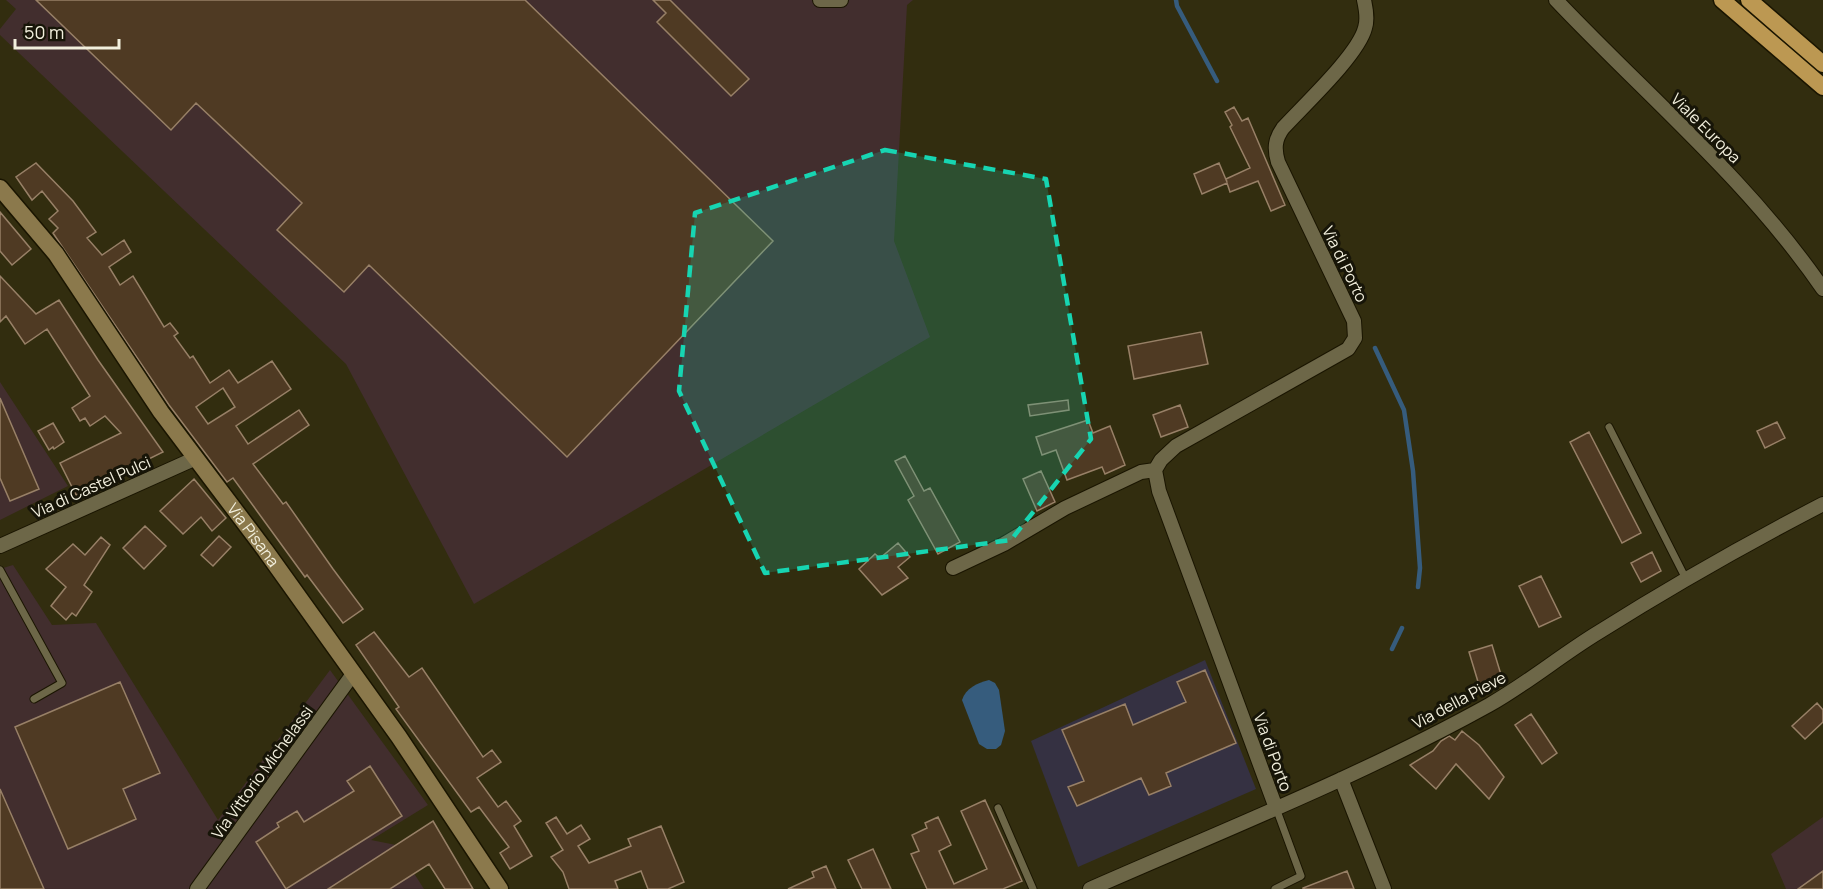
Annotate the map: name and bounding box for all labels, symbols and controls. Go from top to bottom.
scale bar [15,12,118,50]
text: 50 m [24,20,64,44]
street label: Viale Europa [1666,88,1746,168]
street label: Via di Porto [1317,222,1373,306]
street label: Via di Castel Pulci [28,451,154,523]
street label: Via Pisana [222,498,284,571]
street label: Via della Pieve [1408,666,1510,734]
street label: Via Vittorio Michelassi [206,701,318,843]
street label: Via di Porto [1249,710,1297,794]

